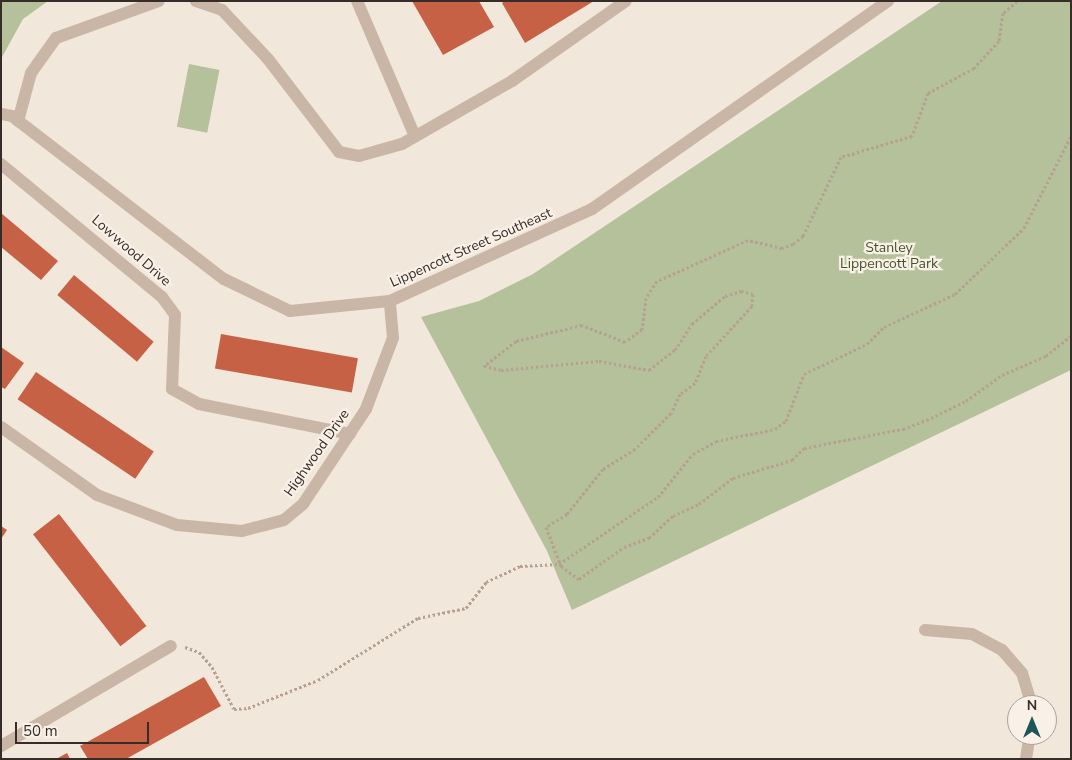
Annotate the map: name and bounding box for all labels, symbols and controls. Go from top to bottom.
street label: Lippencott Street Southeast [388,205,554,291]
street label: Lowwood Drive [88,212,174,290]
park label: Stanley Lippencott Park [840,240,938,272]
street label: Highwood Drive [281,406,353,500]
north arrow [1007,695,1057,745]
text: N [1027,696,1037,715]
scale bar [18,712,151,744]
text: 50 m [23,721,58,741]

